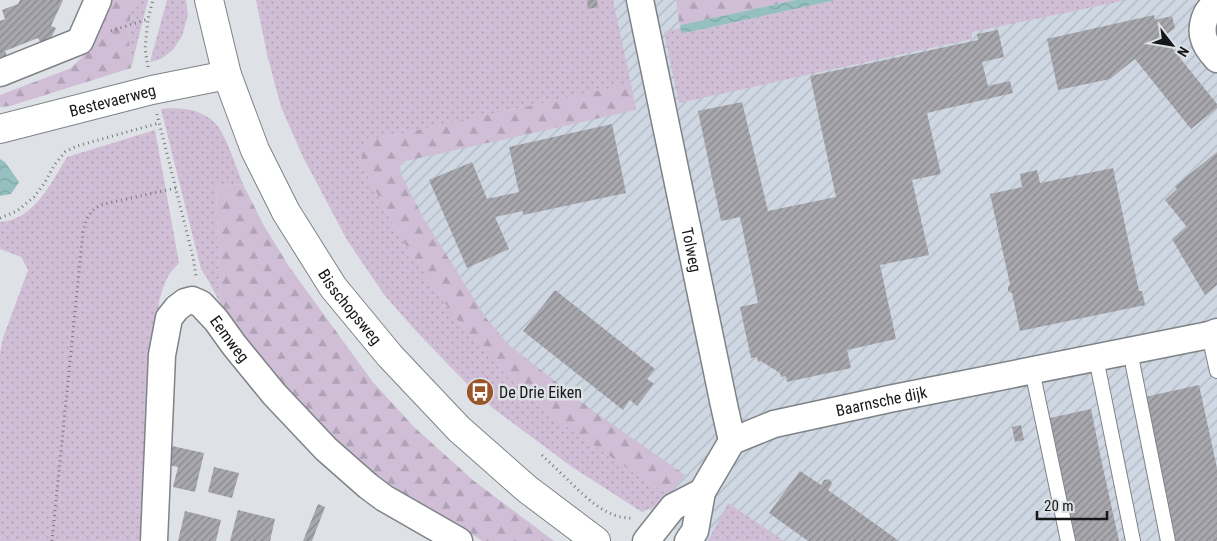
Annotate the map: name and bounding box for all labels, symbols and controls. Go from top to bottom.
north arrow [1147,20,1197,70]
text: N [1174,44,1192,59]
street label: Bestevaerweg [67,80,158,121]
street label: Tolweg [677,226,705,274]
street label: Bisschopsweg [314,266,386,349]
street label: Eemweg [206,312,253,366]
bus stop icon: De Drie Eiken [465,377,495,407]
street label: Baarnsche dijk [834,382,929,420]
place label: De Drie Eiken [499,383,582,402]
scale bar [1037,488,1107,520]
text: 20 m [1044,497,1074,515]

